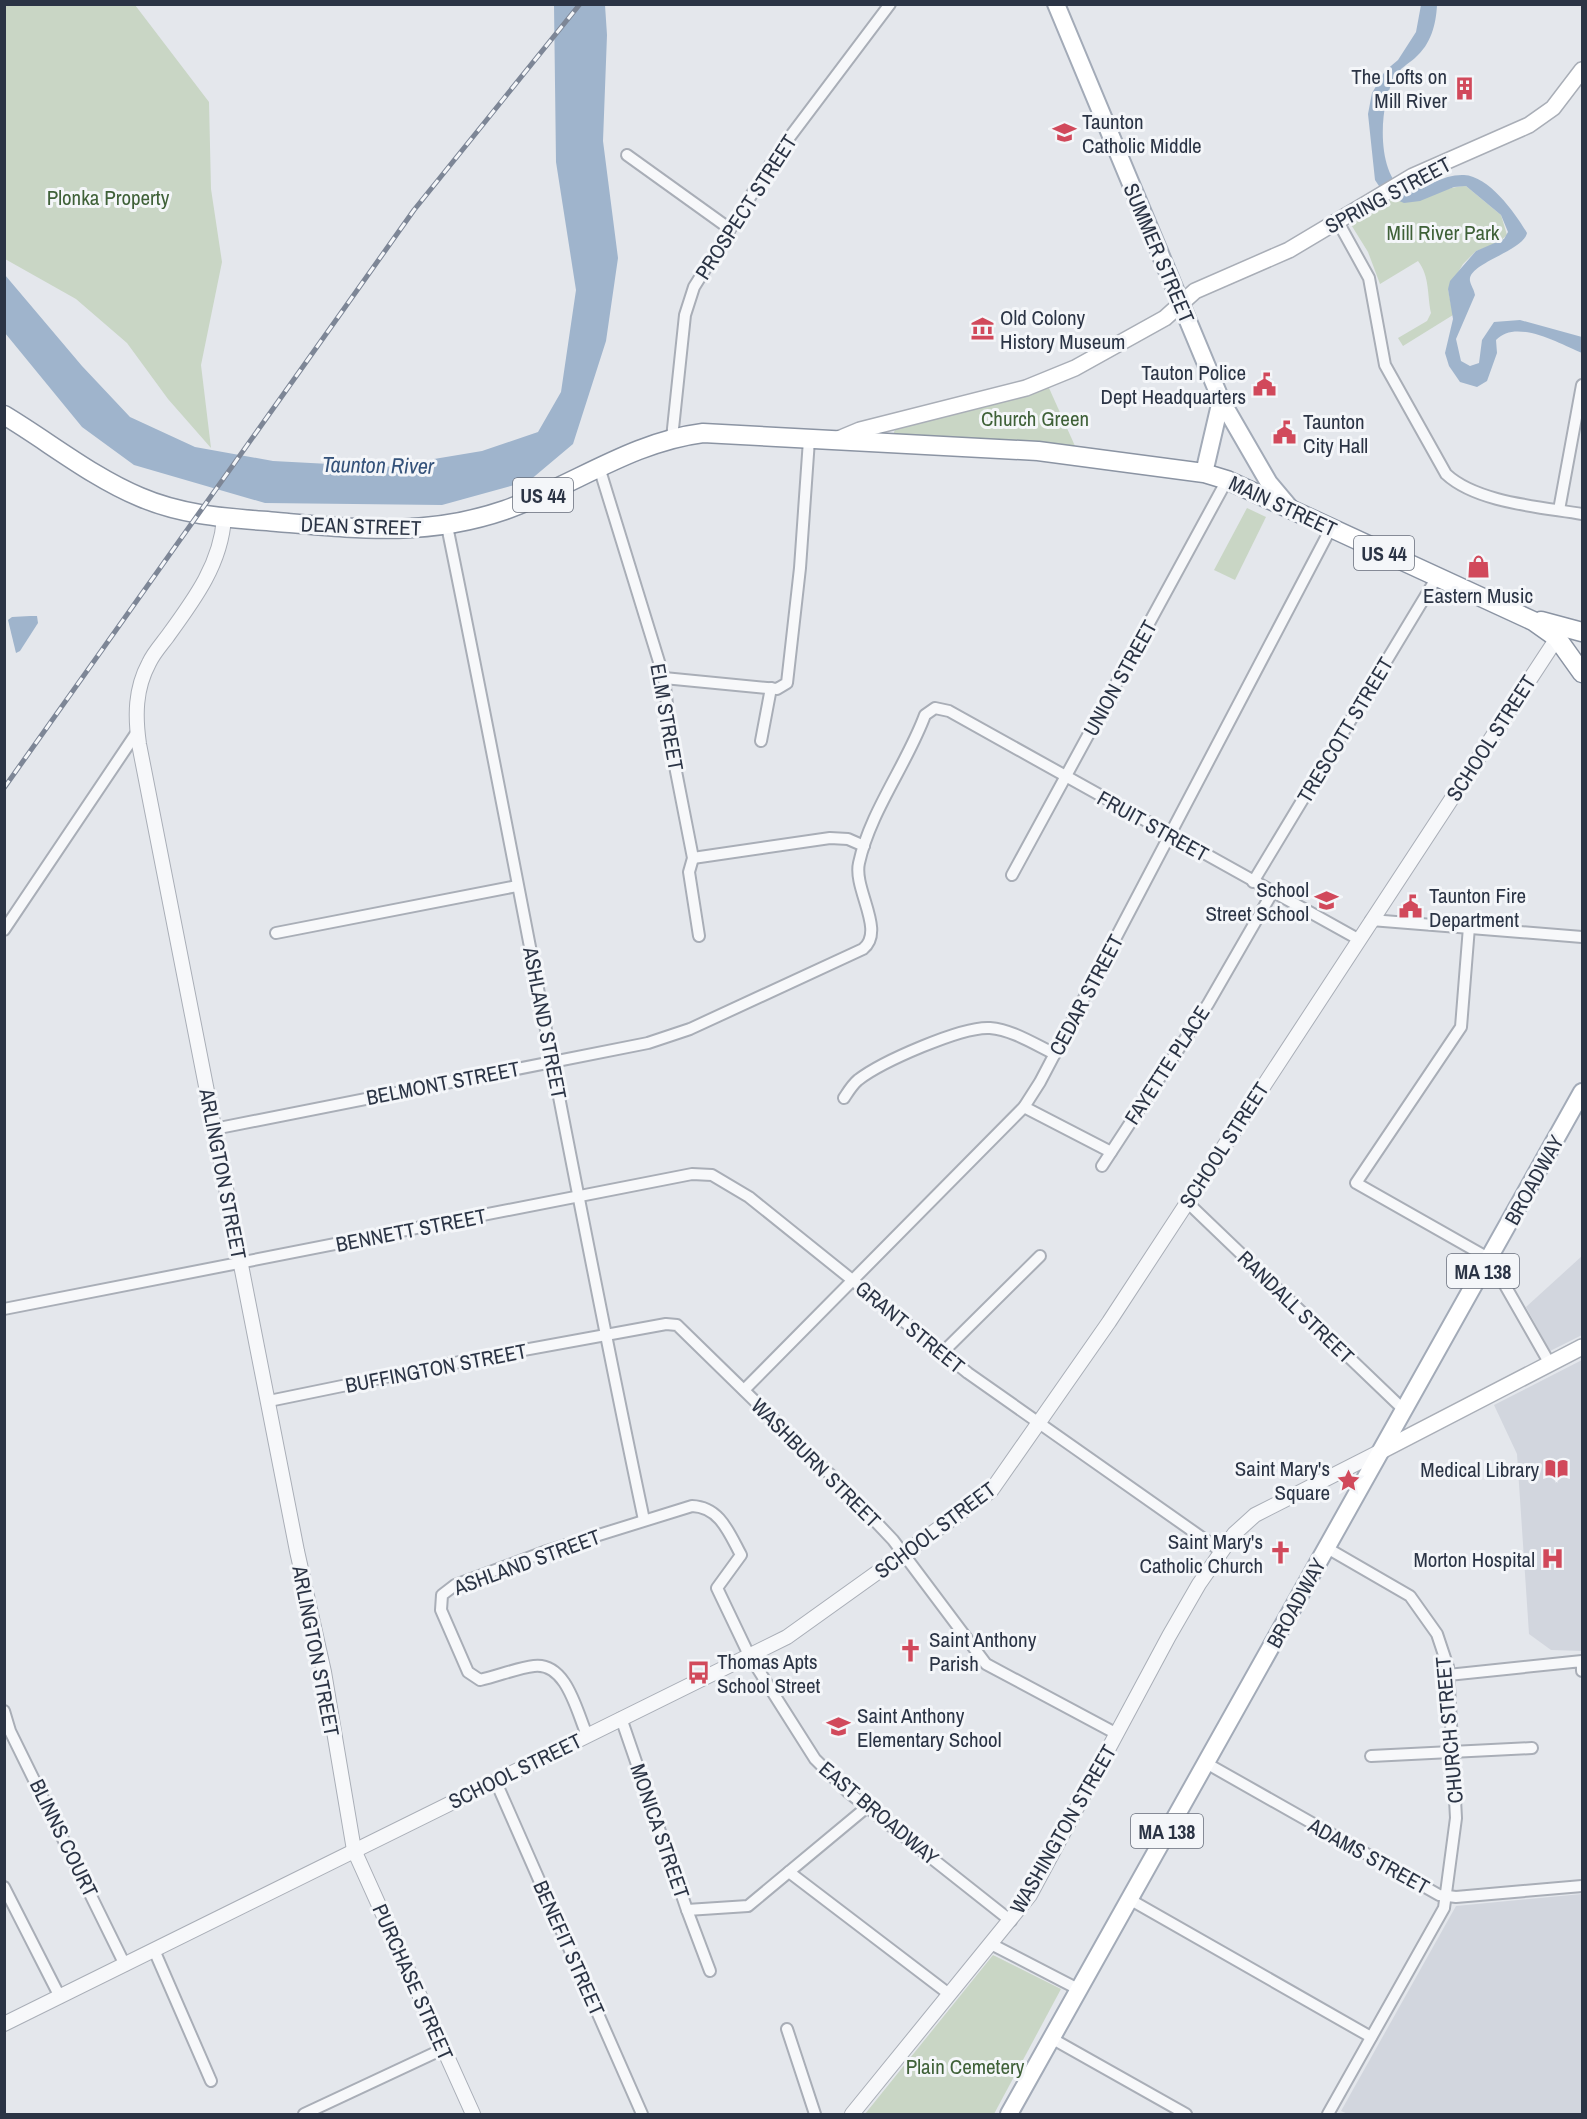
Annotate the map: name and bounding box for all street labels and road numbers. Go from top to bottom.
street label: PROSPECT STREET [688,129,804,285]
street label: SPRING STREET [1320,149,1456,240]
street label: SUMMER STREET [1116,179,1202,328]
street label: MAIN STREET [1224,468,1342,544]
road number: US 44 [513,478,573,512]
street label: DEAN STREET [300,509,422,543]
road number: US 44 [1354,536,1414,570]
street label: UNION STREET [1076,614,1164,741]
street label: TRESCOTT STREET [1290,651,1400,808]
street label: ELM STREET [643,661,691,773]
street label: SCHOOL STREET [1439,669,1543,807]
street label: FRUIT STREET [1092,783,1214,869]
street label: CEDAR STREET [1042,929,1130,1061]
street label: ASHLAND STREET [516,944,574,1102]
street label: FAYETTE PLACE [1118,1000,1216,1130]
street label: BELMONT STREET [364,1054,523,1112]
street label: SCHOOL STREET [1172,1076,1276,1214]
street label: ARLINGTON STREET [192,1085,254,1262]
street label: BROADWAY [1497,1129,1571,1230]
street label: BENNETT STREET [333,1201,489,1259]
street label: RANDALL STREET [1231,1244,1361,1370]
road number: MA 138 [1447,1254,1519,1288]
street label: GRANT STREET [849,1274,971,1380]
street label: BUFFINGTON STREET [343,1336,530,1400]
street label: WASHBURN STREET [745,1392,888,1535]
street label: SCHOOL STREET [868,1475,1002,1585]
street label: ASHLAND STREET [449,1522,605,1602]
street label: BROADWAY [1259,1552,1333,1653]
street label: ARLINGTON STREET [285,1562,347,1739]
street label: CHURCH STREET [1428,1655,1470,1805]
street label: SCHOOL STREET [444,1726,587,1816]
street label: WASHINGTON STREET [1003,1739,1123,1919]
street label: EAST BROADWAY [813,1754,945,1872]
street label: MONICA STREET [623,1760,697,1903]
street label: BLINNS COURT [23,1774,105,1902]
street label: ADAMS STREET [1303,1810,1435,1901]
road number: MA 138 [1131,1814,1203,1848]
street label: BENEFIT STREET [526,1876,612,2021]
street label: PURCHASE STREET [366,1899,461,2065]

